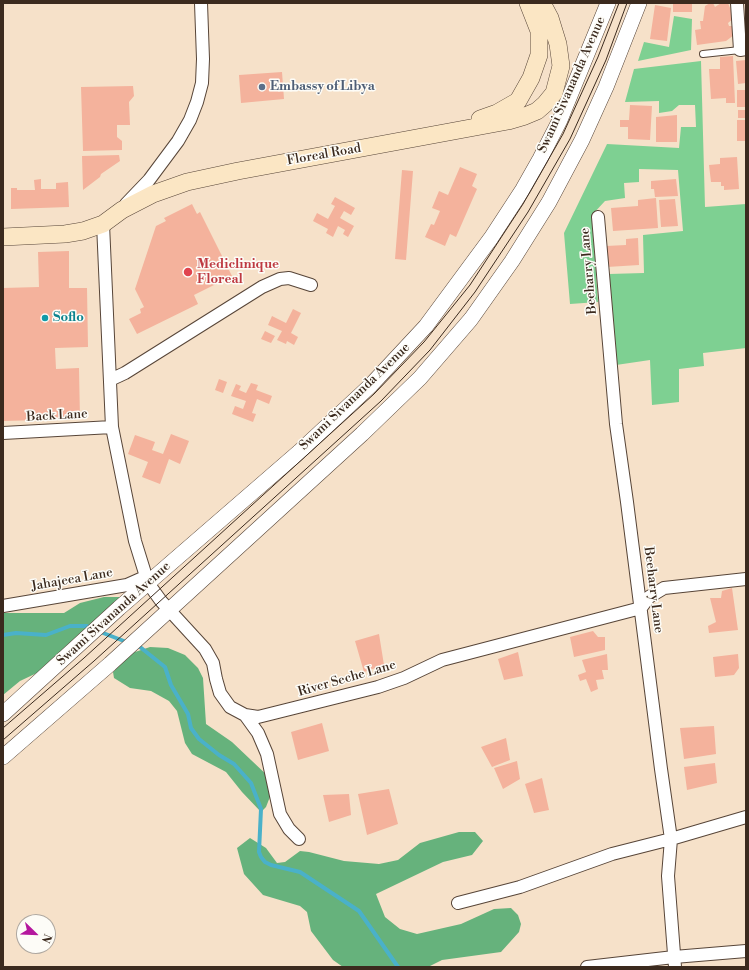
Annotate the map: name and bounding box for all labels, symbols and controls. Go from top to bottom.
street label: Swami Sivananda Avenue [535,14,609,156]
place label: Embassy of Libya [270,79,375,95]
marker: Embassy of Libya [257,82,267,92]
street label: Floreal Road [286,141,362,169]
street label: Beeharry Lane [577,227,601,315]
place label: Mediclinique Floreal [197,257,279,288]
marker: Mediclinique Floreal [182,266,194,278]
place label: Soflo [53,310,84,326]
marker: Soflo [40,313,50,323]
street label: Swami Sivananda Avenue [297,340,413,454]
street label: Back Lane [26,407,88,425]
street label: Beeharry Lane [640,546,666,634]
street label: Swami Sivananda Avenue [54,559,174,669]
street label: Jahajeea Lane [30,565,114,595]
street label: River Seche Lane [296,658,398,700]
north arrow [16,914,56,954]
text: N [38,932,54,945]

